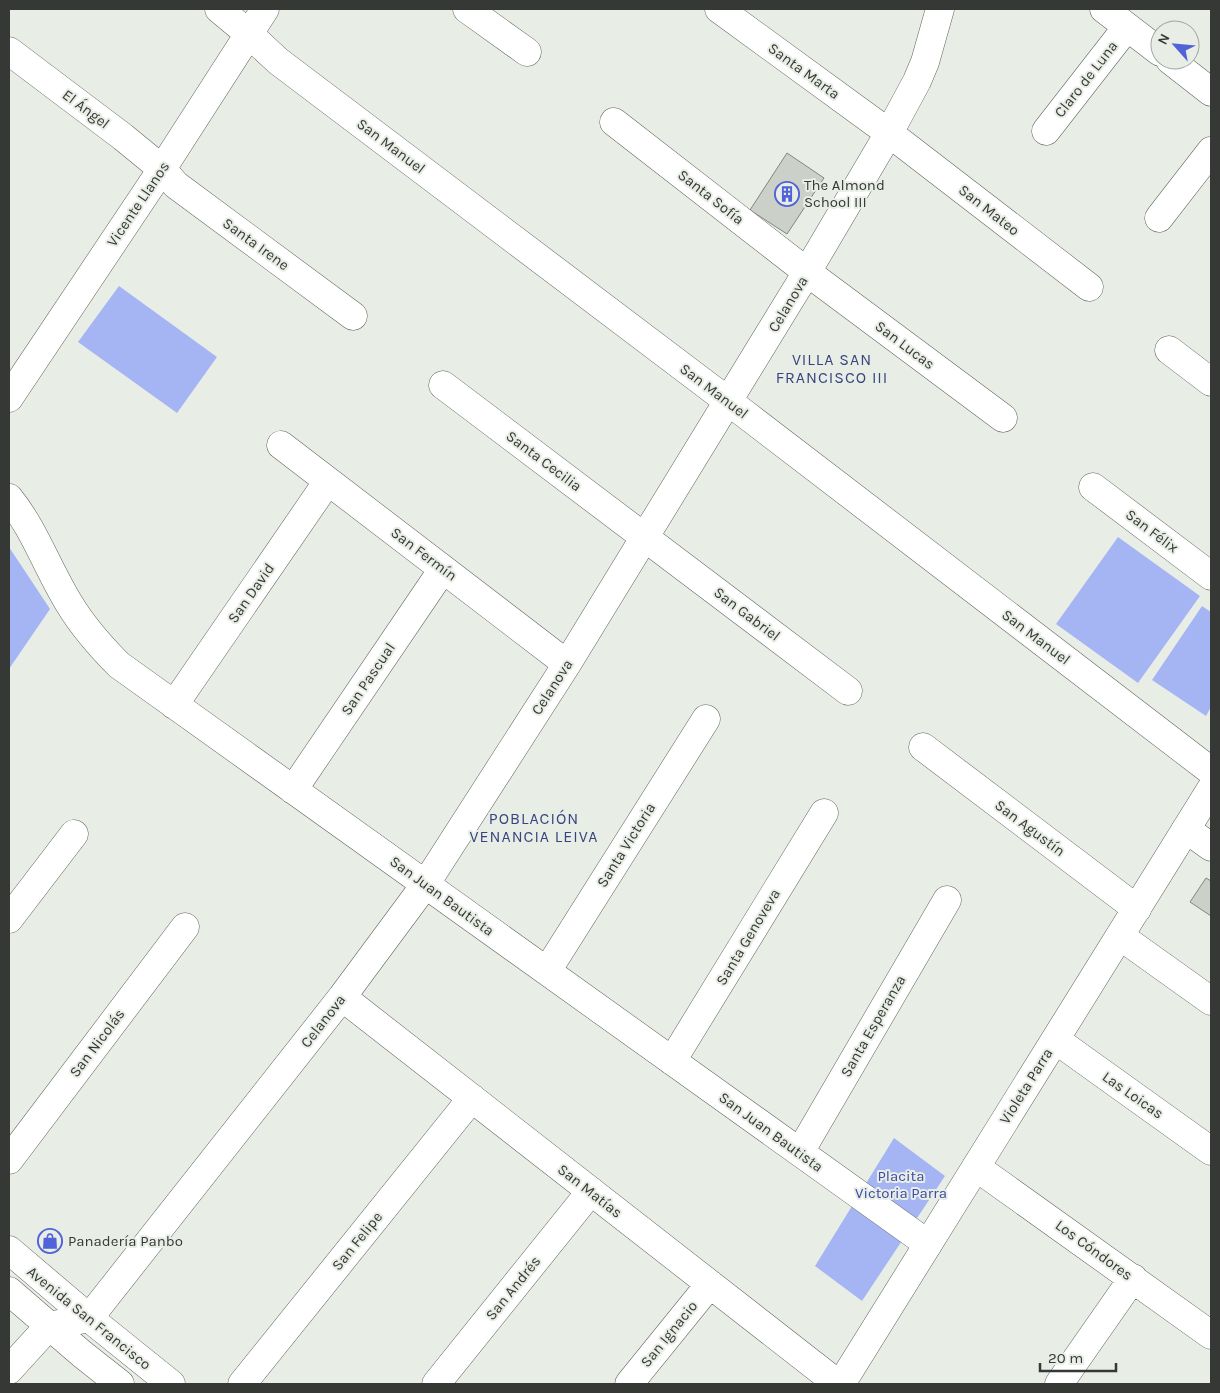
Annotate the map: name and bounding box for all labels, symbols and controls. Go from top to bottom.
north arrow [1150,20,1200,70]
text: N [1154,31,1174,48]
street label: Claro de Luna [1050,37,1122,121]
street label: Santa Marta [765,39,843,103]
street label: El Ángel [59,85,113,133]
street label: San Manuel [353,114,429,178]
street label: Vicente Llanos [103,158,173,250]
street label: Santa Sofía [674,166,748,228]
place label: The Almond School III [804,176,885,211]
building icon: The Almond School III [774,181,800,207]
street label: San Mateo [955,181,1023,239]
street label: Santa Irene [219,214,293,274]
street label: Celanova [764,273,812,335]
street label: San Lucas [872,317,938,373]
district label: VILLA SAN FRANCISCO III [776,350,888,387]
street label: San Manuel [676,359,752,423]
street label: Santa Cecilia [503,427,585,495]
street label: San Félix [1122,505,1182,557]
street label: San Fermín [387,523,461,585]
street label: San David [224,560,278,626]
street label: San Gabriel [710,583,784,645]
street label: San Manuel [998,605,1074,669]
street label: San Pascual [337,639,399,719]
street label: Celanova [527,656,577,718]
street label: San Agustín [991,796,1069,860]
street label: Santa Victoria [593,799,659,891]
district label: POBLACIÓN VENANCIA LEIVA [470,809,598,846]
street label: San Juan Bautista [386,852,498,940]
street label: Santa Genoveva [712,885,784,989]
street label: Santa Esperanza [837,972,909,1080]
street label: Celanova [297,991,349,1051]
street label: San Nicolás [65,1005,129,1081]
street label: Violeta Parra [996,1045,1056,1127]
street label: Las Loicas [1099,1067,1167,1123]
street label: San Juan Bautista [715,1088,827,1176]
street label: San Matías [554,1160,626,1222]
park label: Placita Victoria Parra [855,1167,947,1202]
street label: San Felipe [328,1208,386,1274]
street label: Los Cóndores [1052,1216,1136,1284]
shop icon: Panadería Panbo [37,1228,63,1254]
place label: Panadería Panbo [68,1232,183,1250]
street label: San Andrés [482,1252,544,1324]
street label: Avenida San Francisco [23,1262,155,1374]
street label: San Ignacio [637,1297,701,1371]
scale bar [1040,1340,1116,1372]
text: 20 m [1048,1349,1083,1367]

